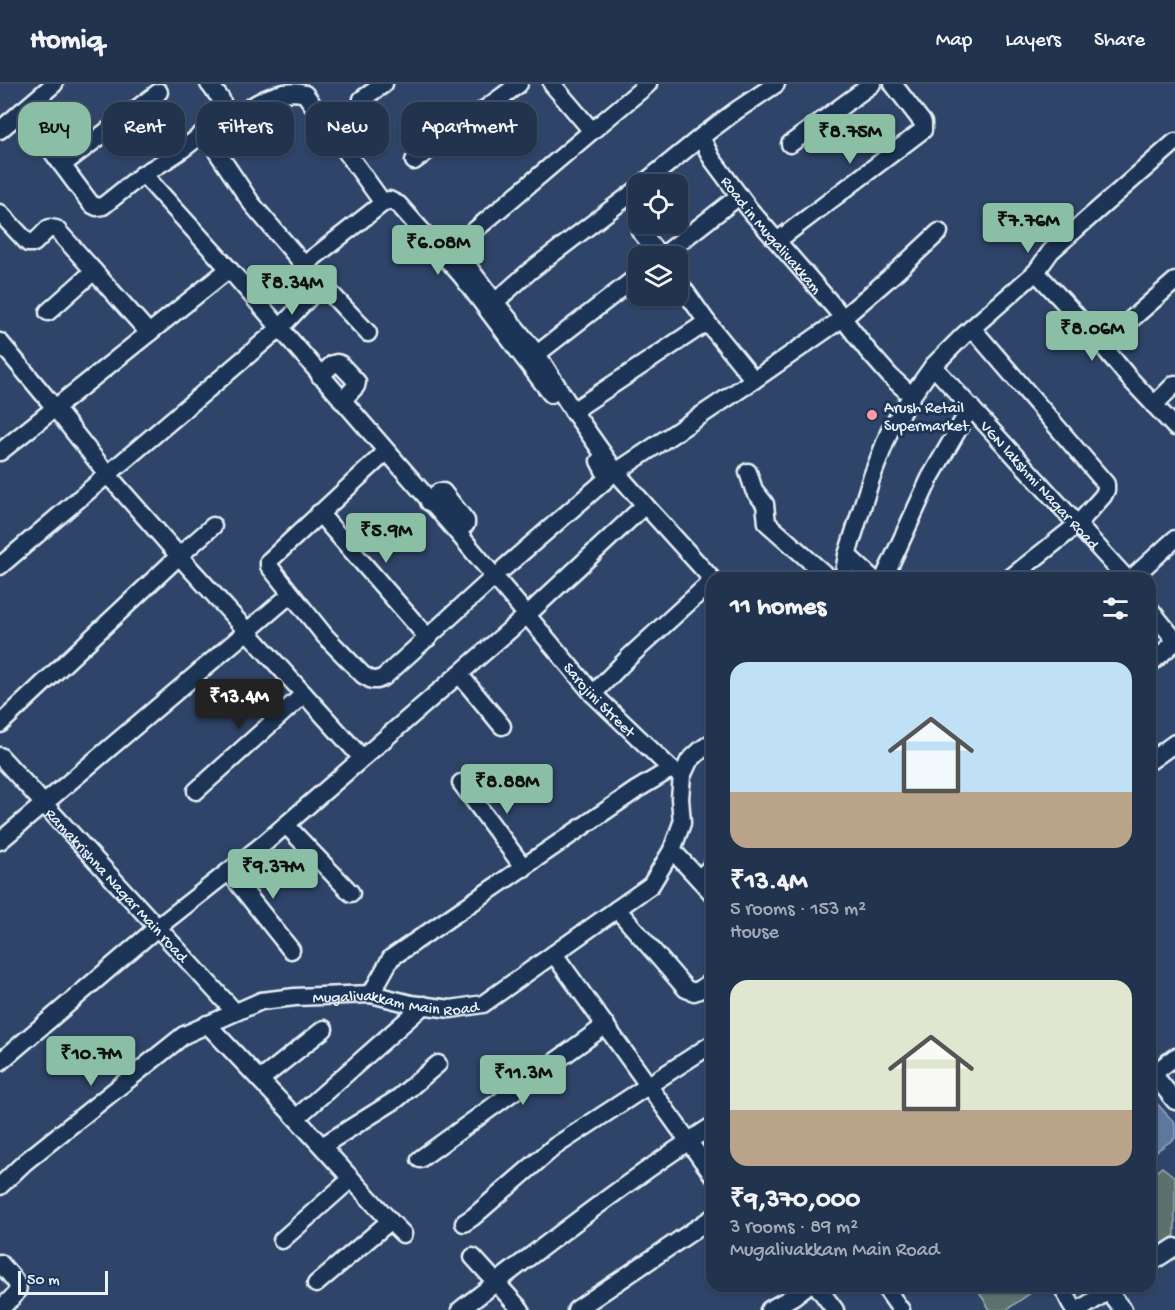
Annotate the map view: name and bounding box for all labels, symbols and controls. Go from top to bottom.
text: Homiq [30,25,103,58]
text: Map [936,29,972,54]
text: Layers [1005,29,1061,54]
text: Share [1094,29,1145,54]
chip: Buy [18,102,91,156]
chip: Rent [103,102,185,156]
chip: Filters [197,102,294,156]
chip: New [306,102,389,156]
chip: Apartment [401,102,537,156]
pin: ₹8.75M [801,114,899,165]
text: ₹8.75M [818,122,882,145]
map controls [628,174,688,306]
button: locate [628,174,688,234]
street label: Road in Mugalivakkam [715,174,825,300]
pin: ₹7.76M [979,203,1077,254]
text: ₹7.76M [997,211,1059,234]
pin: ₹6.08M [389,225,487,276]
text: ₹6.08M [406,233,470,256]
button: layers [628,246,688,306]
pin: ₹8.34M [243,265,341,316]
text: ₹8.34M [261,273,323,296]
pin: ₹8.06M [1043,311,1141,362]
text: ₹8.06M [1060,319,1124,342]
place label: Arush Retail Supermarket [884,400,970,437]
marker: Arush Retail Supermarket [865,408,879,422]
street label: VGN lakshmi Nagar Road [974,418,1103,556]
pin: ₹5.9M [344,513,428,564]
text: ₹5.9M [360,521,412,544]
icon: filters [1099,592,1132,625]
text: 11 homes [730,593,826,624]
street label: Sarojini Street [558,660,639,744]
pin: ₹13.4M [190,679,288,730]
text: ₹13.4M [209,687,269,710]
icon: home [877,701,985,809]
pin: ₹8.88M [458,764,556,815]
text: ₹8.88M [475,772,539,795]
street label: Ramakrishna Nagar Main road [40,806,192,969]
pin: ₹9.37M [224,849,322,900]
text: ₹9.37M [242,857,304,880]
text: ₹13.4M [730,868,807,899]
text: 5 rooms · 153 m² [730,899,866,922]
text: House [730,922,779,945]
street label: Mugalivakkam Main Road [312,988,482,1022]
icon: home [877,1019,985,1127]
pin: ₹10.7M [42,1036,140,1087]
text: ₹10.7M [60,1044,122,1067]
pin: ₹11.3M [474,1055,572,1106]
text: ₹11.3M [494,1063,552,1086]
text: ₹9,370,000 [730,1186,860,1217]
text: 3 rooms · 89 m² [730,1217,858,1240]
text: Mugalivakkam Main Road [730,1240,940,1263]
scale bar [18,1268,108,1296]
text: 50 m [27,1272,60,1291]

